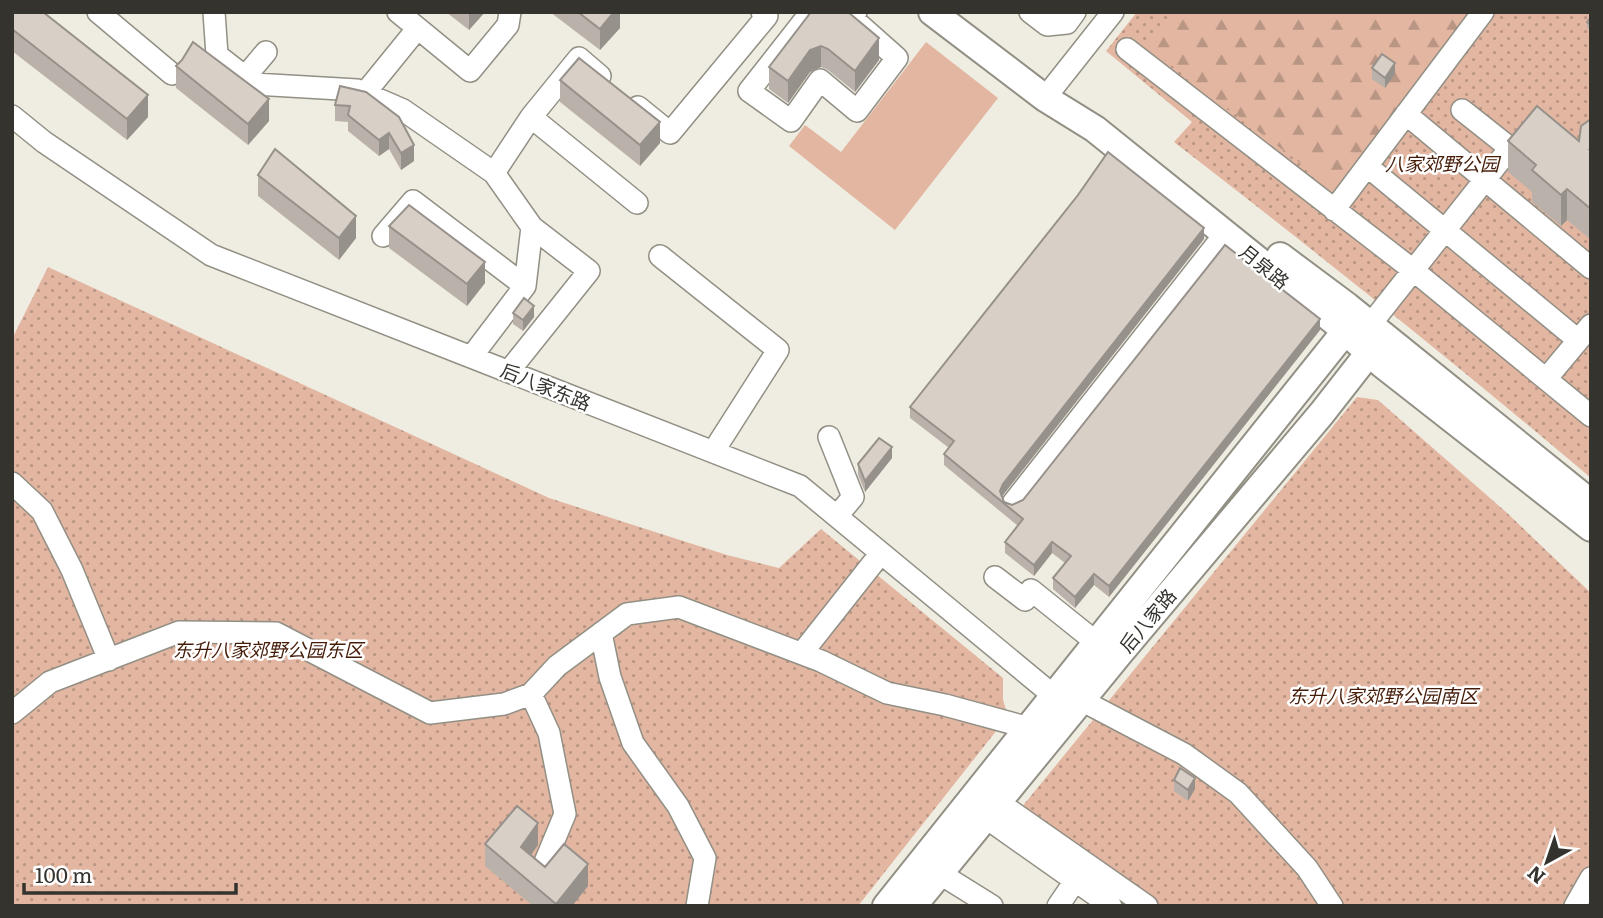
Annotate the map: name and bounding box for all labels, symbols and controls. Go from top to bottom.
park label: 八家郊野公园 [1385,149,1502,177]
street label: 月泉路 [1234,237,1296,295]
street label: 后八家东路 [497,355,595,417]
street label: 后八家路 [1112,582,1182,658]
park label: 东升八家郊野公园东区 [173,635,366,663]
park label: 东升八家郊野公园南区 [1288,681,1481,709]
north arrow [1512,827,1582,897]
scale bar [24,852,236,896]
text: 100 m [35,858,92,889]
text: N [1520,860,1551,892]

